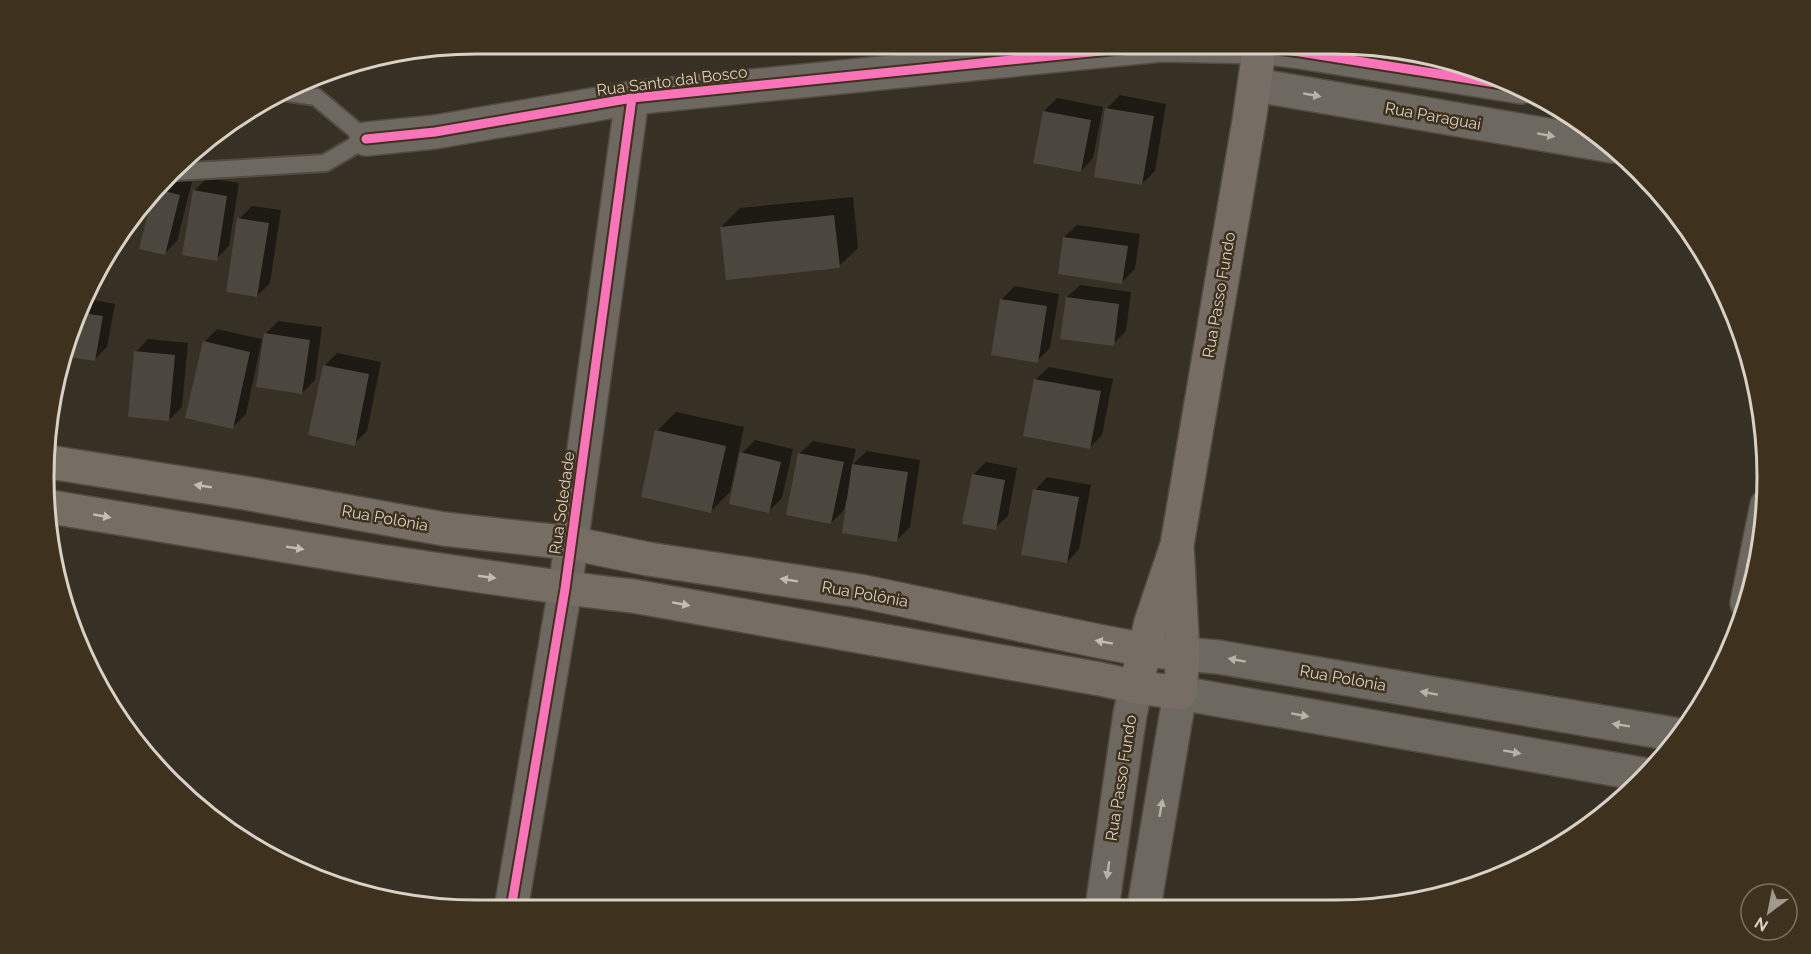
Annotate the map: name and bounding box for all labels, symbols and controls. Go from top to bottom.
street label: Rua Santo dal Bosco [595,62,749,100]
one-way arrow [1303,91,1322,100]
street label: Rua Paraguai [1384,98,1482,134]
one-way arrow [1537,131,1556,140]
street label: Rua Passo Fundo [1199,231,1239,359]
street label: Rua Soledade [545,450,579,556]
one-way arrow [194,482,213,491]
street label: Rua Polônia [340,501,430,535]
one-way arrow [93,512,112,521]
one-way arrow [285,543,304,552]
one-way arrow [478,573,497,582]
one-way arrow [780,576,799,585]
street label: Rua Polônia [820,577,910,611]
one-way arrow [671,600,690,609]
one-way arrow [1095,638,1114,647]
one-way arrow [1227,655,1246,664]
street label: Rua Polônia [1298,661,1388,695]
one-way arrow [1419,688,1438,697]
one-way arrow [1290,711,1309,720]
street label: Rua Passo Fundo [1102,714,1140,842]
one-way arrow [1611,720,1630,729]
one-way arrow [1503,747,1522,756]
one-way arrow [1157,799,1166,818]
one-way arrow [1103,860,1112,879]
north arrow [1739,882,1799,942]
text: N [1751,913,1772,936]

